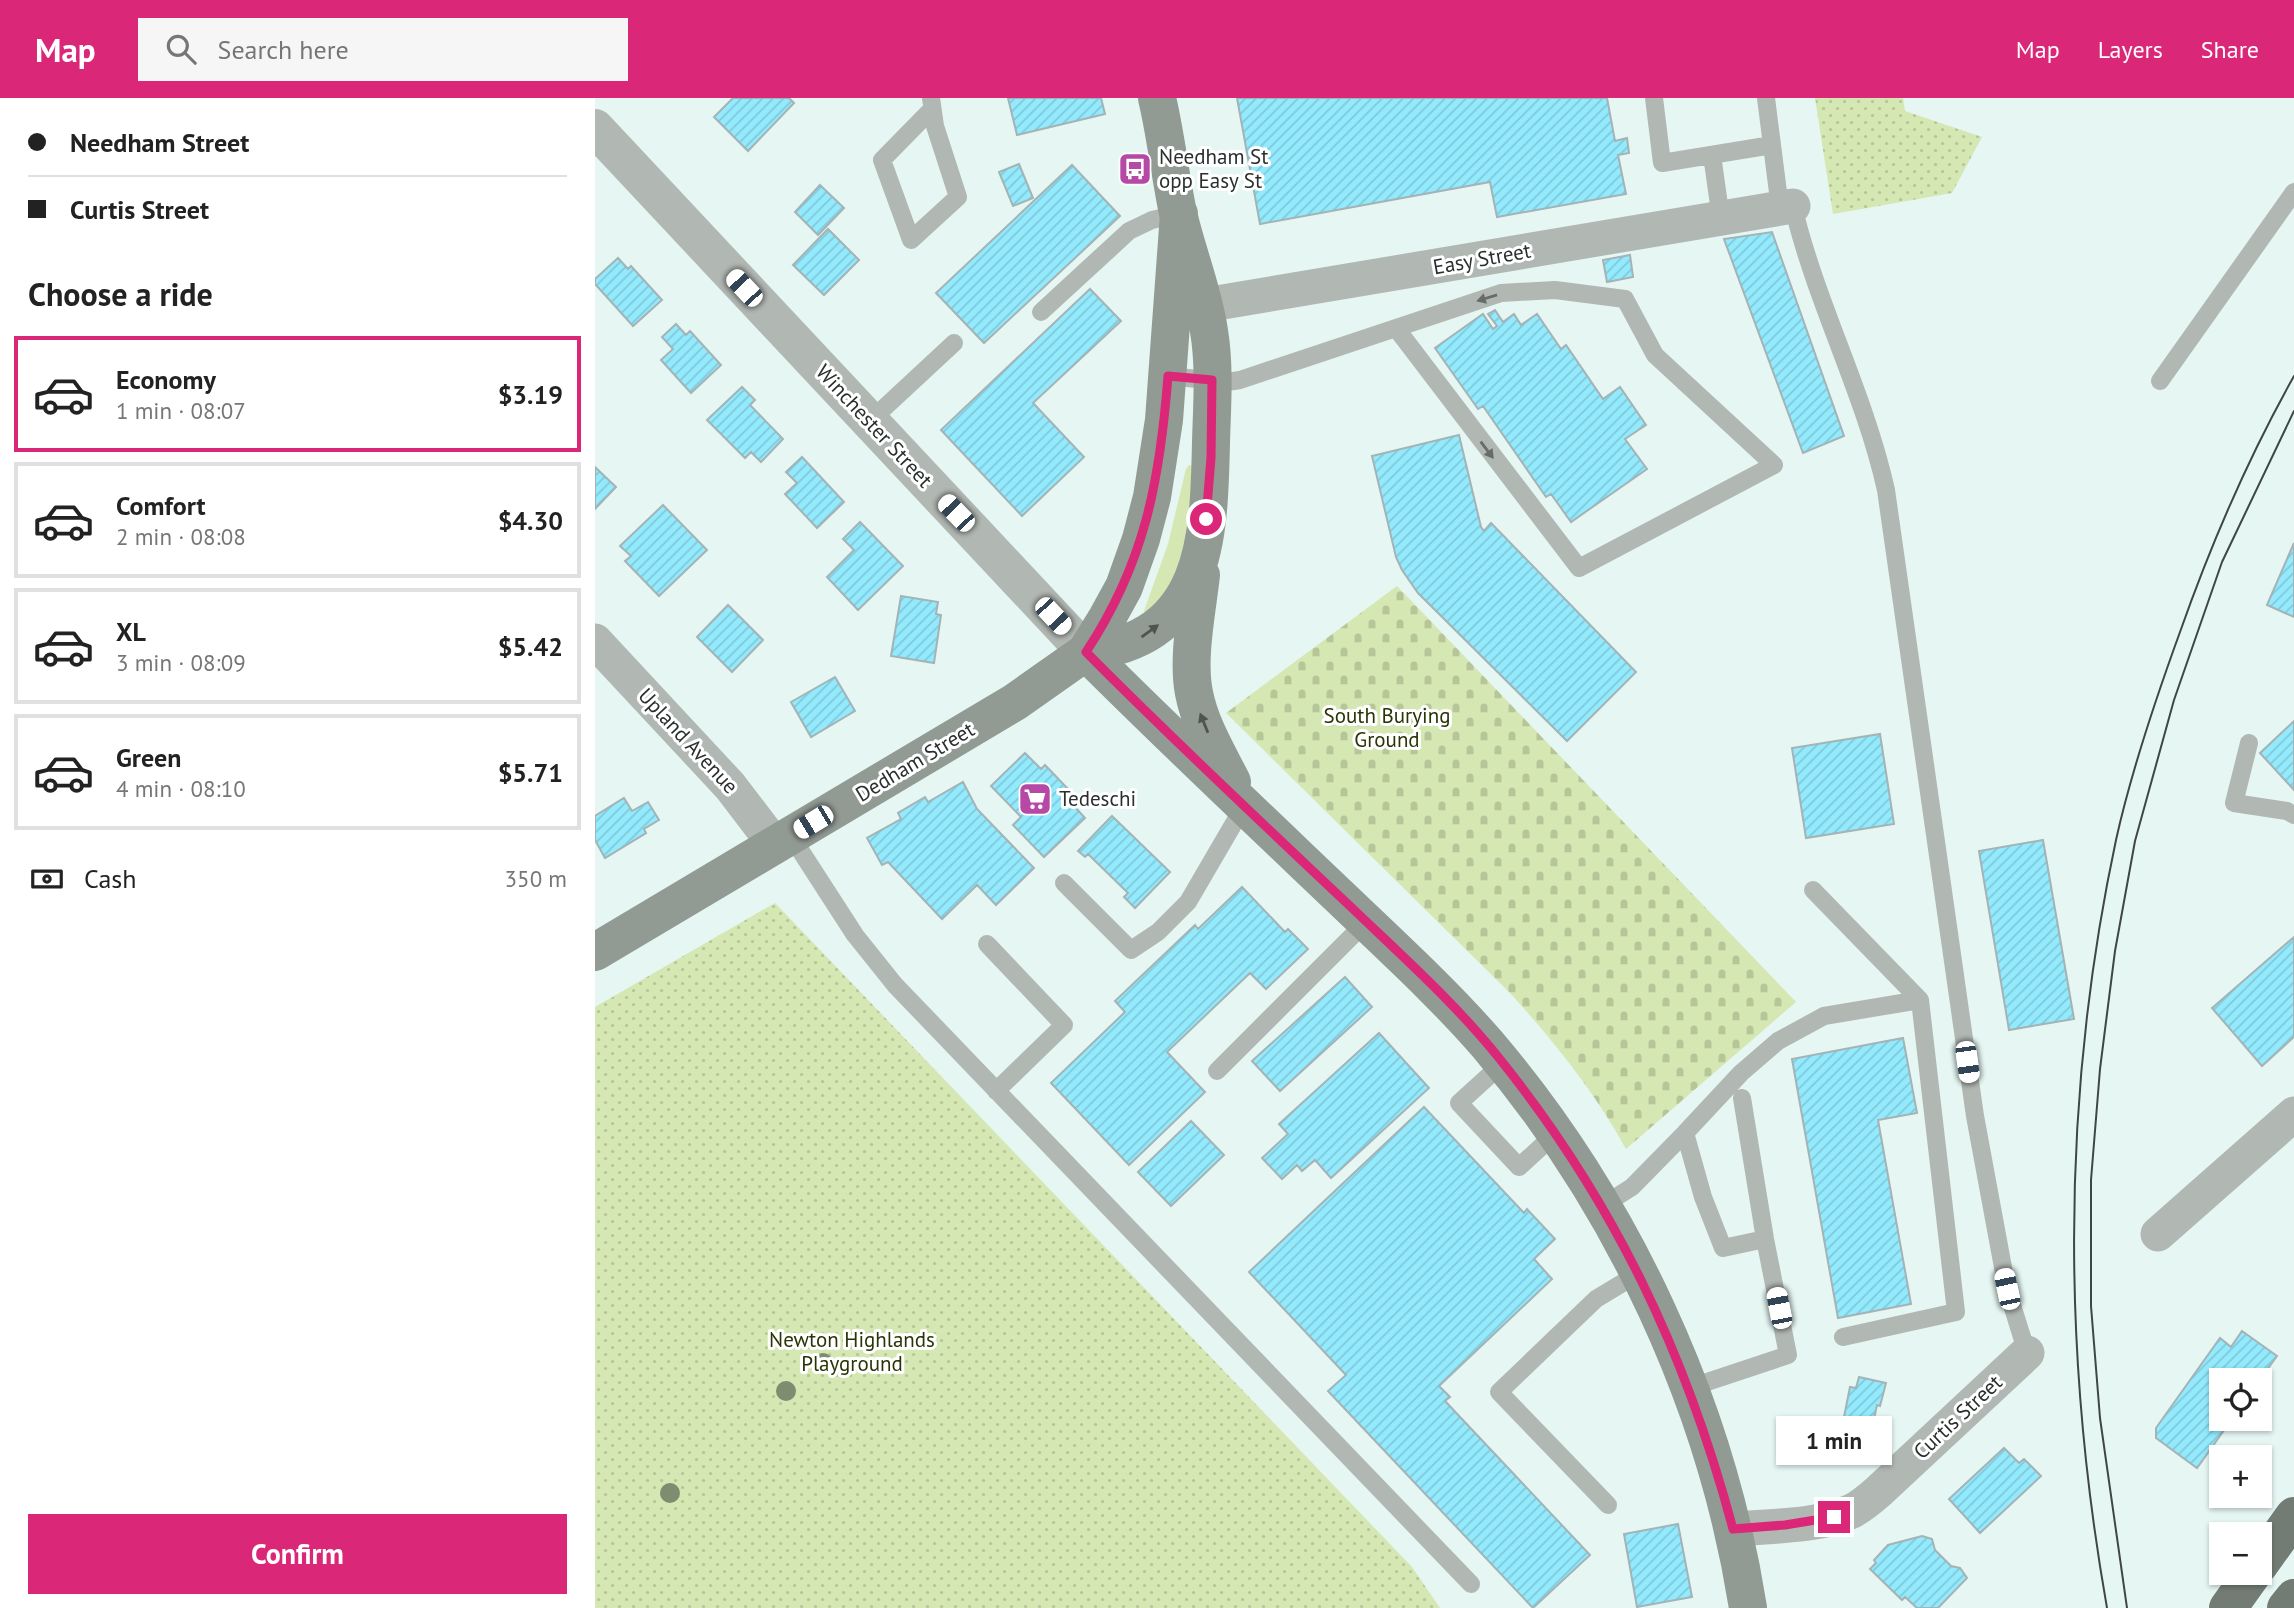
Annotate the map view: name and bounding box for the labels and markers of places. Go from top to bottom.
place label: Needham St opp Easy St [1159,143,1268,194]
bus stop icon: Needham St opp Easy St [1116,150,1154,188]
supermarket icon: Tedeschi [1016,780,1054,818]
place label: Tedeschi [1059,785,1136,812]

